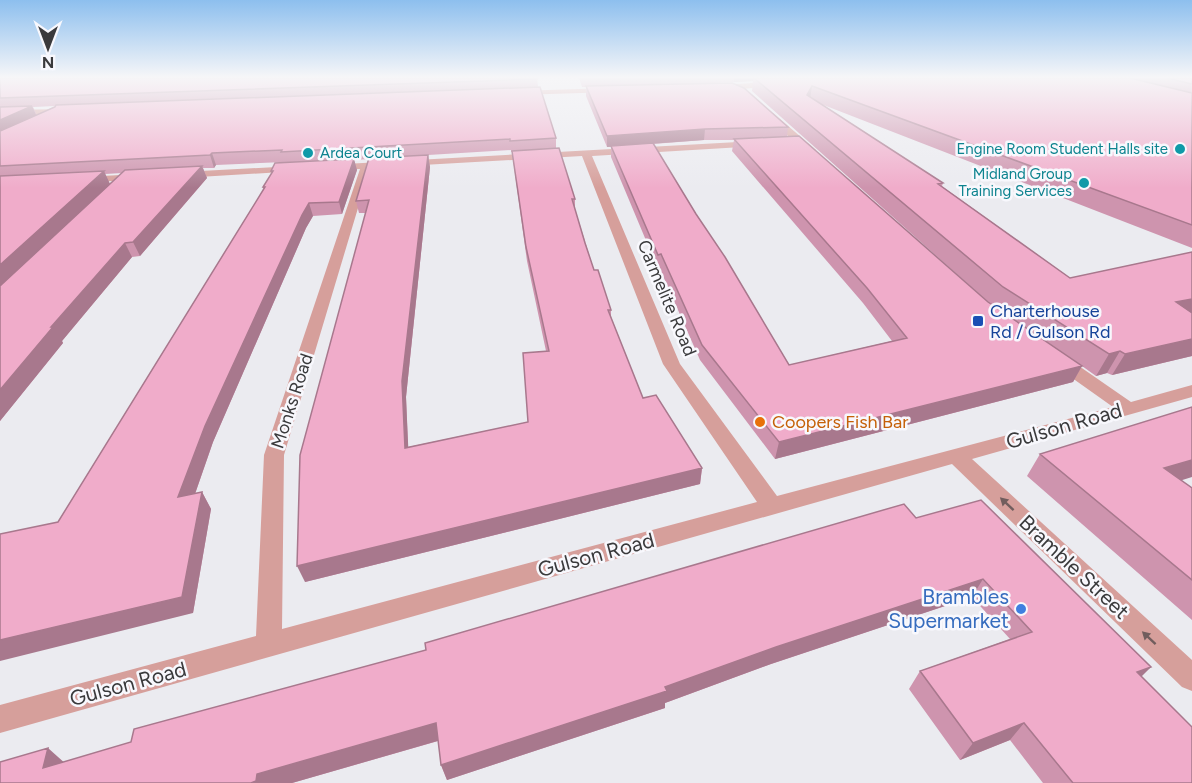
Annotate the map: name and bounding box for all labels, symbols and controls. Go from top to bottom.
north arrow [18,18,78,78]
text: N [42,53,54,72]
place label: Engine Room Student Halls site [956,140,1168,158]
marker: Engine Room Student Halls site [1173,142,1187,156]
place label: Ardea Court [320,144,403,162]
marker: Ardea Court [301,146,315,160]
place label: Midland Group Training Services [958,165,1072,200]
marker: Midland Group Training Services [1077,176,1091,190]
street label: Carmelite Road [633,237,701,359]
place label: Charterhouse Rd / Gulson Rd [990,300,1111,343]
marker: Charterhouse Rd / Gulson Rd [971,314,985,328]
street label: Monks Road [266,351,318,451]
street label: Gulson Road [1003,397,1125,454]
place label: Coopers Fish Bar [772,411,908,433]
marker: Coopers Fish Bar [753,415,767,429]
one-way arrow [1000,497,1015,511]
street label: Bramble Street [1014,509,1134,624]
street label: Gulson Road [535,527,657,582]
place label: Brambles Supermarket [888,584,1009,633]
marker: Brambles Supermarket [1014,602,1028,616]
one-way arrow [1142,631,1157,645]
street label: Gulson Road [67,656,189,711]

